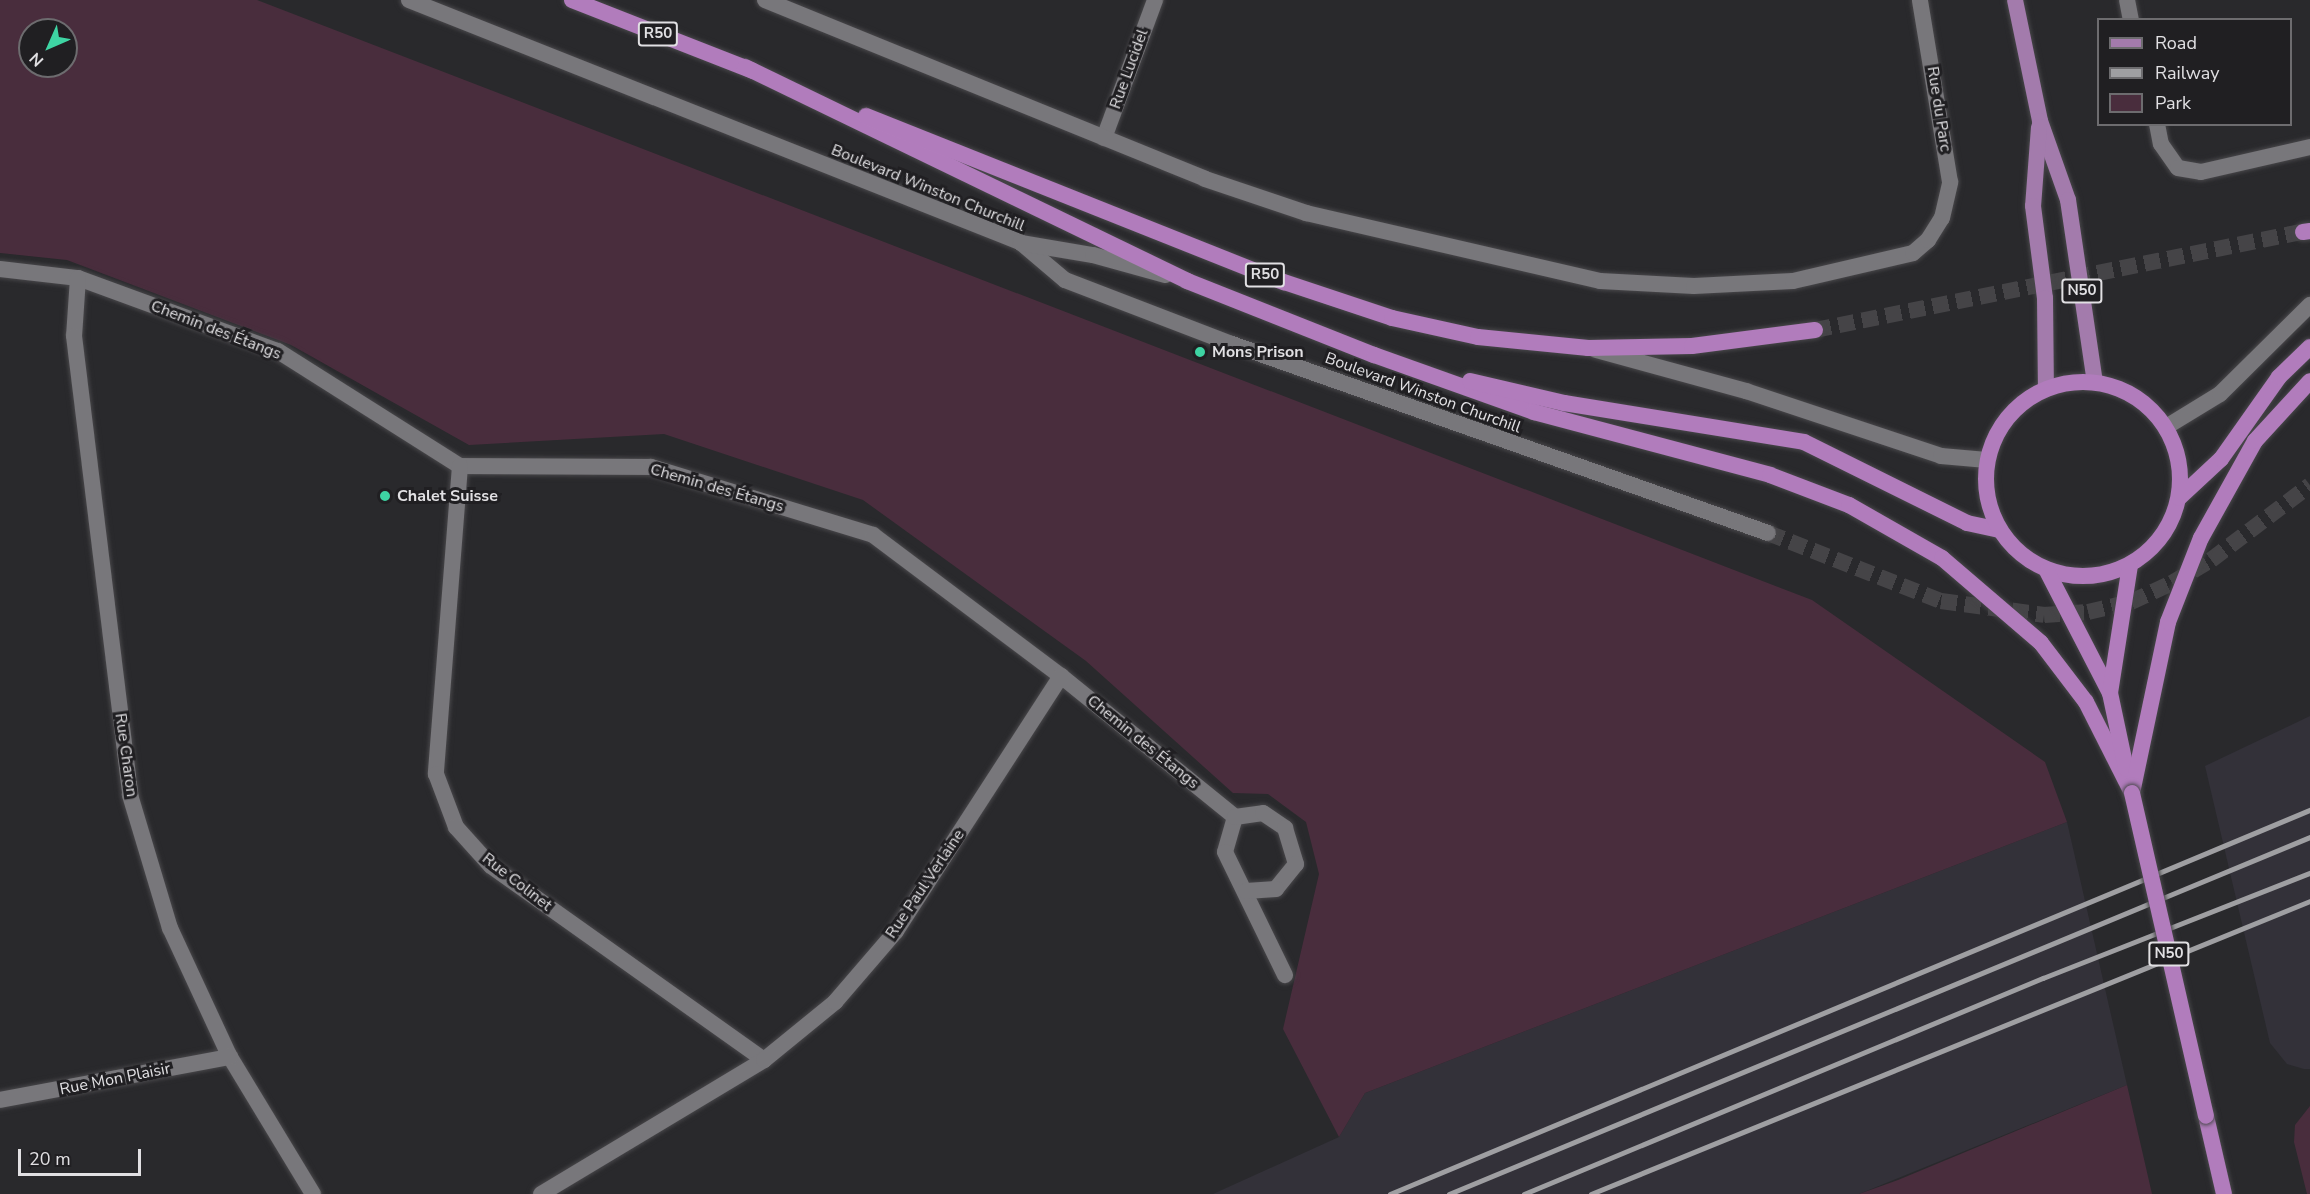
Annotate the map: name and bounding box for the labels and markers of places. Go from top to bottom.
place label: Mons Prison [1212,342,1304,362]
marker: Mons Prison [1193,345,1207,359]
place label: Chalet Suisse [397,486,498,506]
marker: Chalet Suisse [378,489,392,503]

